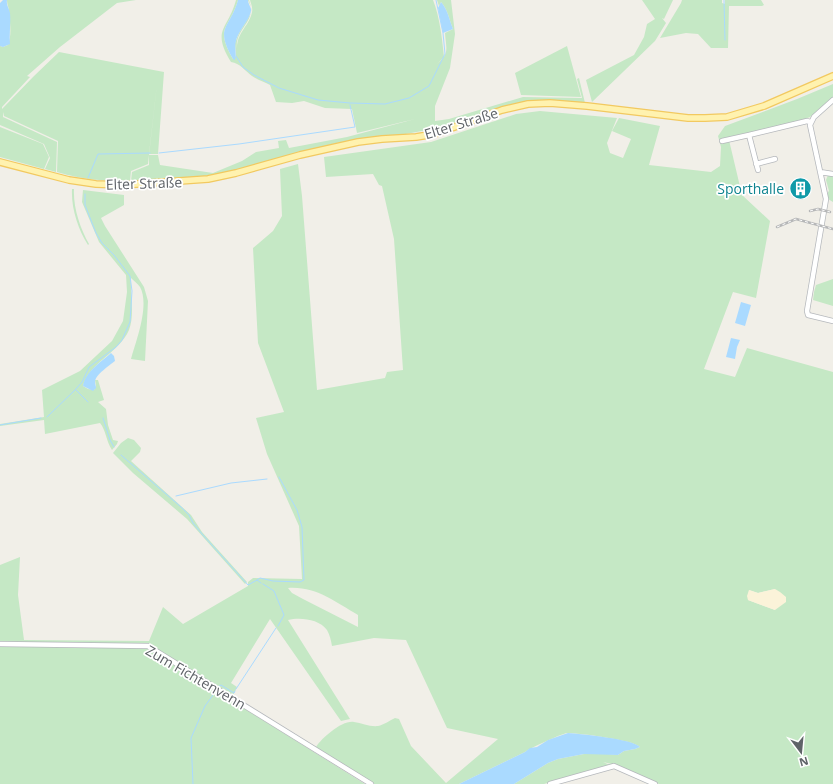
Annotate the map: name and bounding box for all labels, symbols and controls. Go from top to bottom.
street label: Elter Straße [422,103,500,143]
street label: Elter Straße [106,172,183,194]
building icon: Sporthalle [787,175,813,201]
place label: Sporthalle [717,179,784,198]
street label: Zum Fichtenvenn [142,641,250,713]
north arrow [781,732,821,772]
text: N [798,754,810,771]

